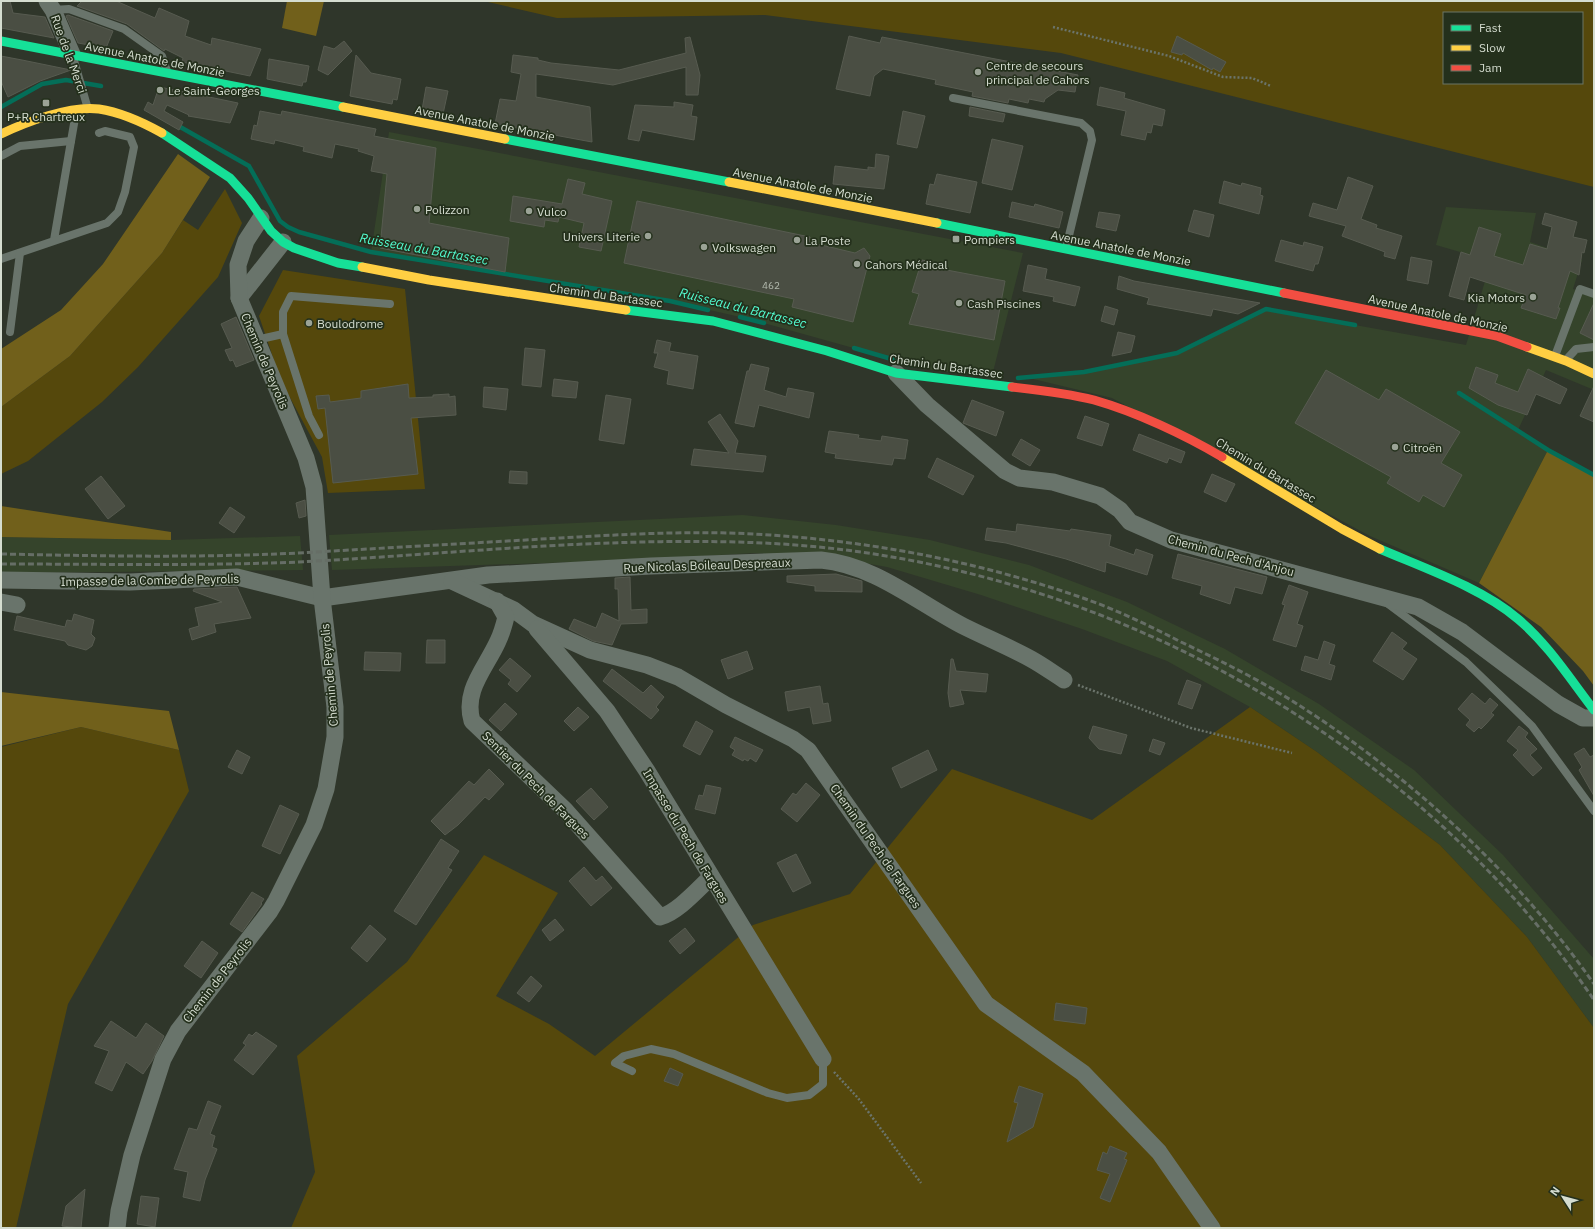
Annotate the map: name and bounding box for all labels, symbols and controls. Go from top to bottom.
legend [1443,12,1583,84]
street label: Rue de la Merci [48,13,90,95]
text: Fast [1479,20,1502,35]
street label: Avenue Anatole de Monzie [84,38,227,80]
text: Slow [1479,40,1505,55]
place label: Centre de secours principal de Cahors [986,58,1090,87]
text: Jam [1479,60,1502,75]
marker: Centre de secours principal de Cahors [973,67,983,77]
place label: Le Saint-Georges [168,83,260,98]
marker: Le Saint-Georges [155,85,165,95]
marker: P+R Chartreux [41,98,51,108]
street label: Avenue Anatole de Monzie [414,102,557,144]
place label: P+R Chartreux [7,109,85,124]
street label: Avenue Anatole de Monzie [732,164,875,206]
place label: Polizzon [425,202,470,217]
marker: Polizzon [412,204,422,214]
place label: Vulco [537,204,567,219]
marker: Vulco [524,206,534,216]
street label: Avenue Anatole de Monzie [1050,227,1193,269]
water label: Ruisseau du Bartassec [358,229,490,269]
place label: Univers Literie [563,229,640,244]
marker: Univers Literie [643,231,653,241]
place label: Pompiers [964,232,1015,247]
place label: La Poste [805,233,851,248]
marker: Pompiers [951,234,961,244]
marker: La Poste [792,235,802,245]
place label: Volkswagen [712,240,776,255]
marker: Volkswagen [699,242,709,252]
place label: Cahors Médical [865,257,947,272]
marker: Cahors Médical [852,259,862,269]
house number: 462 [762,279,780,292]
street label: Chemin du Bartassec [548,280,664,310]
water label: Ruisseau du Bartassec [678,284,809,332]
place label: Kia Motors [1468,290,1525,305]
street label: Avenue Anatole de Monzie [1367,291,1510,335]
marker: Kia Motors [1528,292,1538,302]
place label: Cash Piscines [967,296,1041,311]
marker: Cash Piscines [954,298,964,308]
street label: Chemin de Peyrolis [238,311,292,412]
place label: Boulodrome [317,316,384,331]
marker: Boulodrome [304,318,314,328]
street label: Chemin du Bartassec [888,351,1004,381]
street label: Chemin du Bartassec [1213,434,1319,506]
place label: Citroën [1403,440,1442,455]
marker: Citroën [1390,442,1400,452]
street label: Chemin du Pech d'Anjou [1166,531,1296,579]
street label: Rue Nicolas Boileau Despreaux [623,555,791,575]
street label: Impasse de la Combe de Peyrolis [61,571,240,589]
street label: Chemin de Peyrolis [317,623,341,727]
street label: Sentier du Pech de Fargues [479,728,593,842]
street label: Impasse du Pech de Fargues [640,766,732,906]
street label: Chemin du Pech de Fargues [827,781,925,911]
street label: Chemin de Peyrolis [179,935,255,1025]
north arrow [1543,1177,1583,1217]
text: N [1547,1184,1563,1198]

